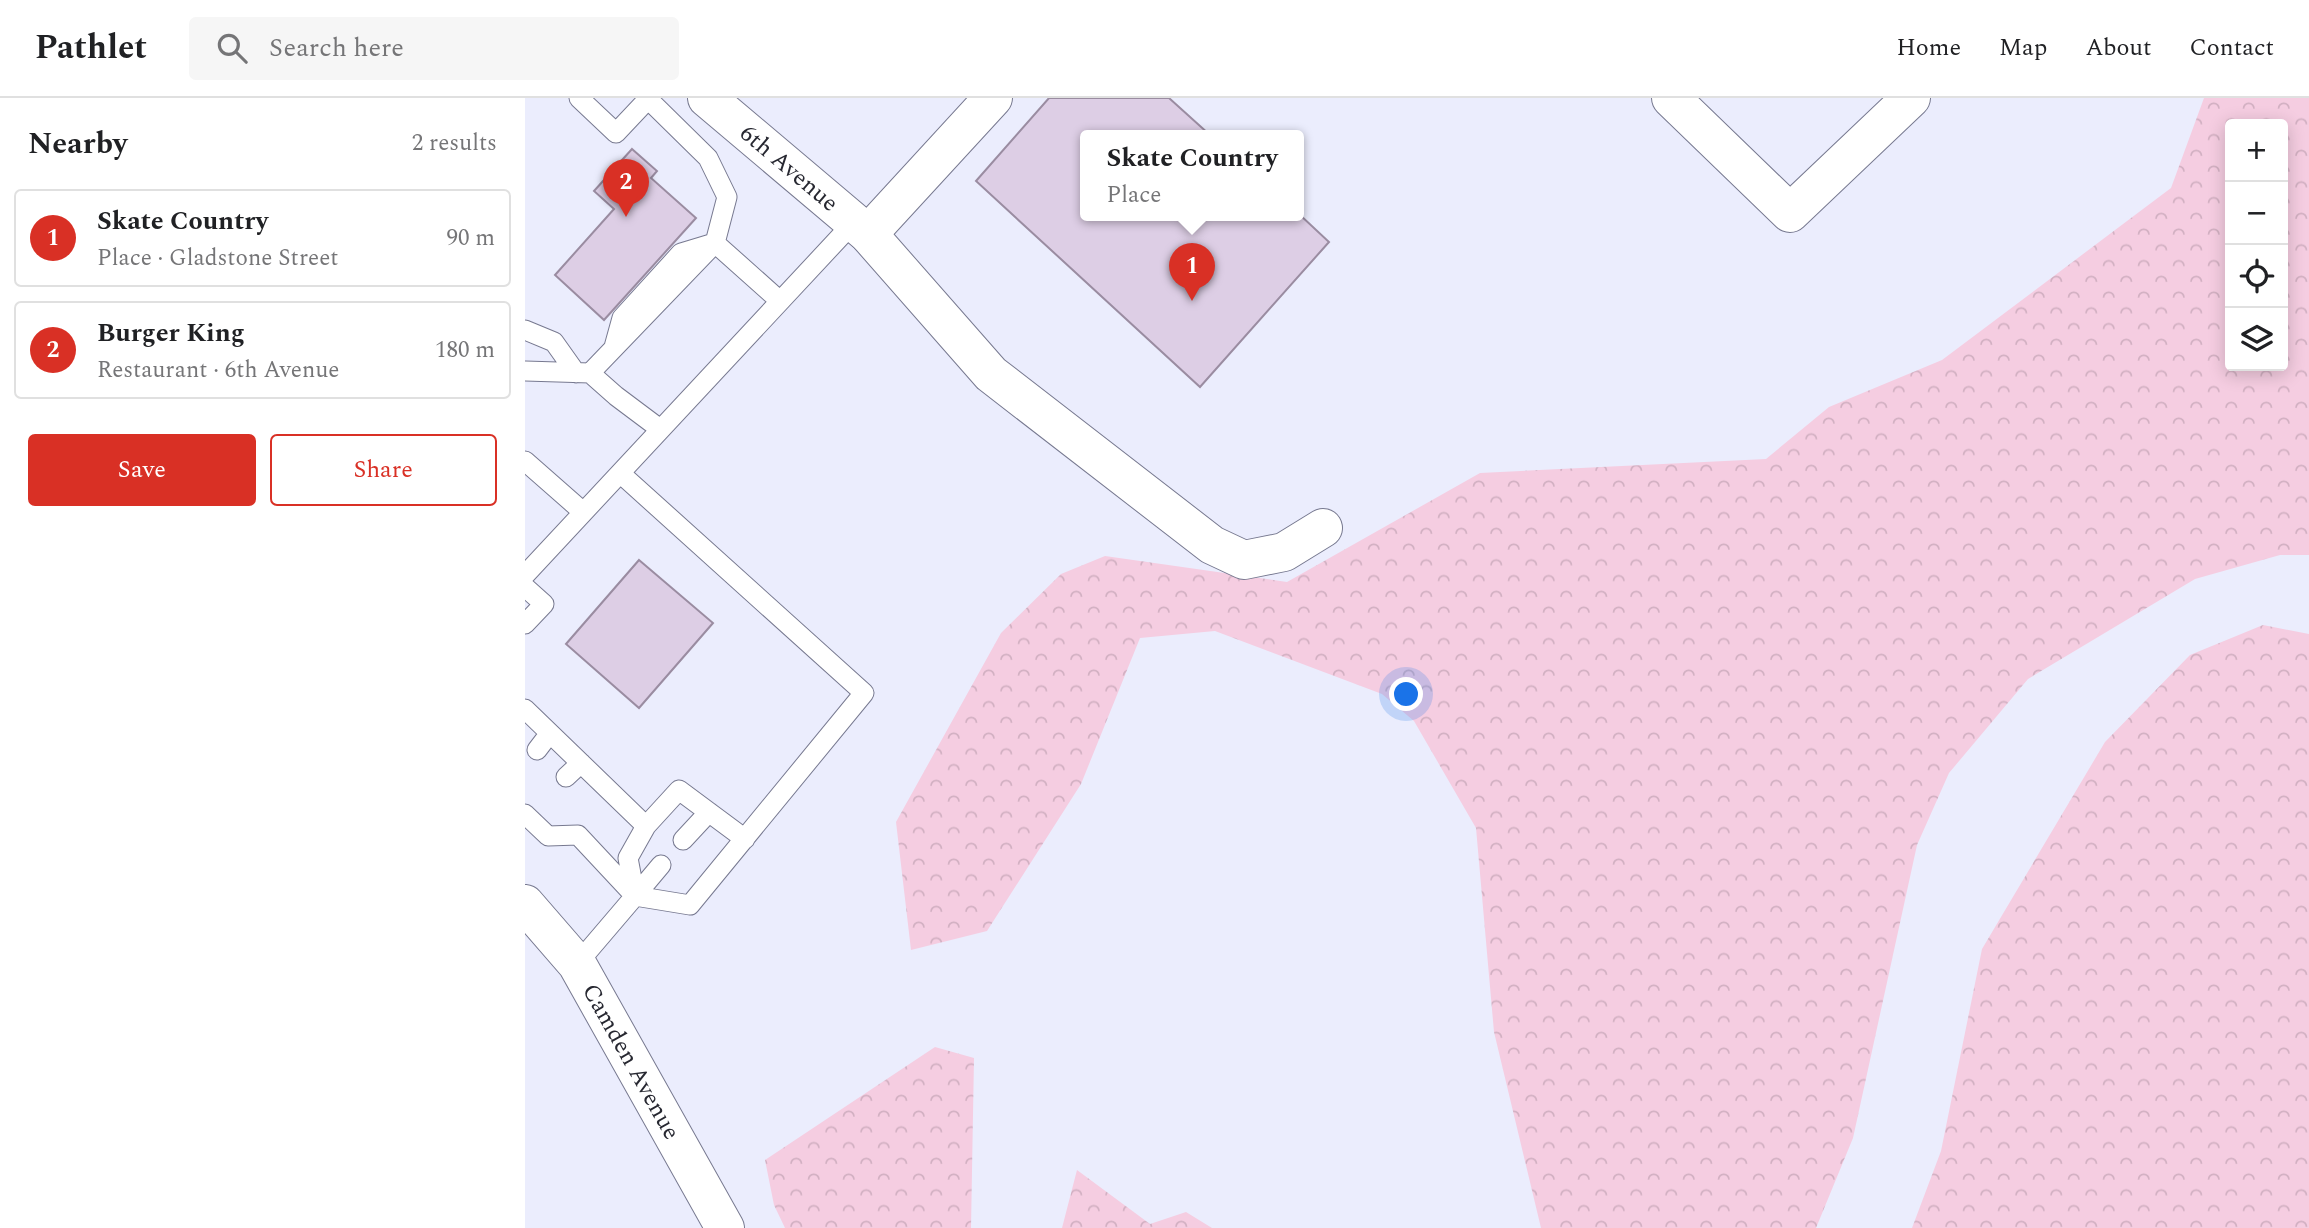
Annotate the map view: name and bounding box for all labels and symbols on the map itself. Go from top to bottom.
street label: 6th Avenue [732,116,846,221]
pin: 2 [603,159,649,217]
pin: 1 [1169,243,1215,301]
your location [1389,677,1423,711]
street label: Camden Avenue [572,977,689,1147]

